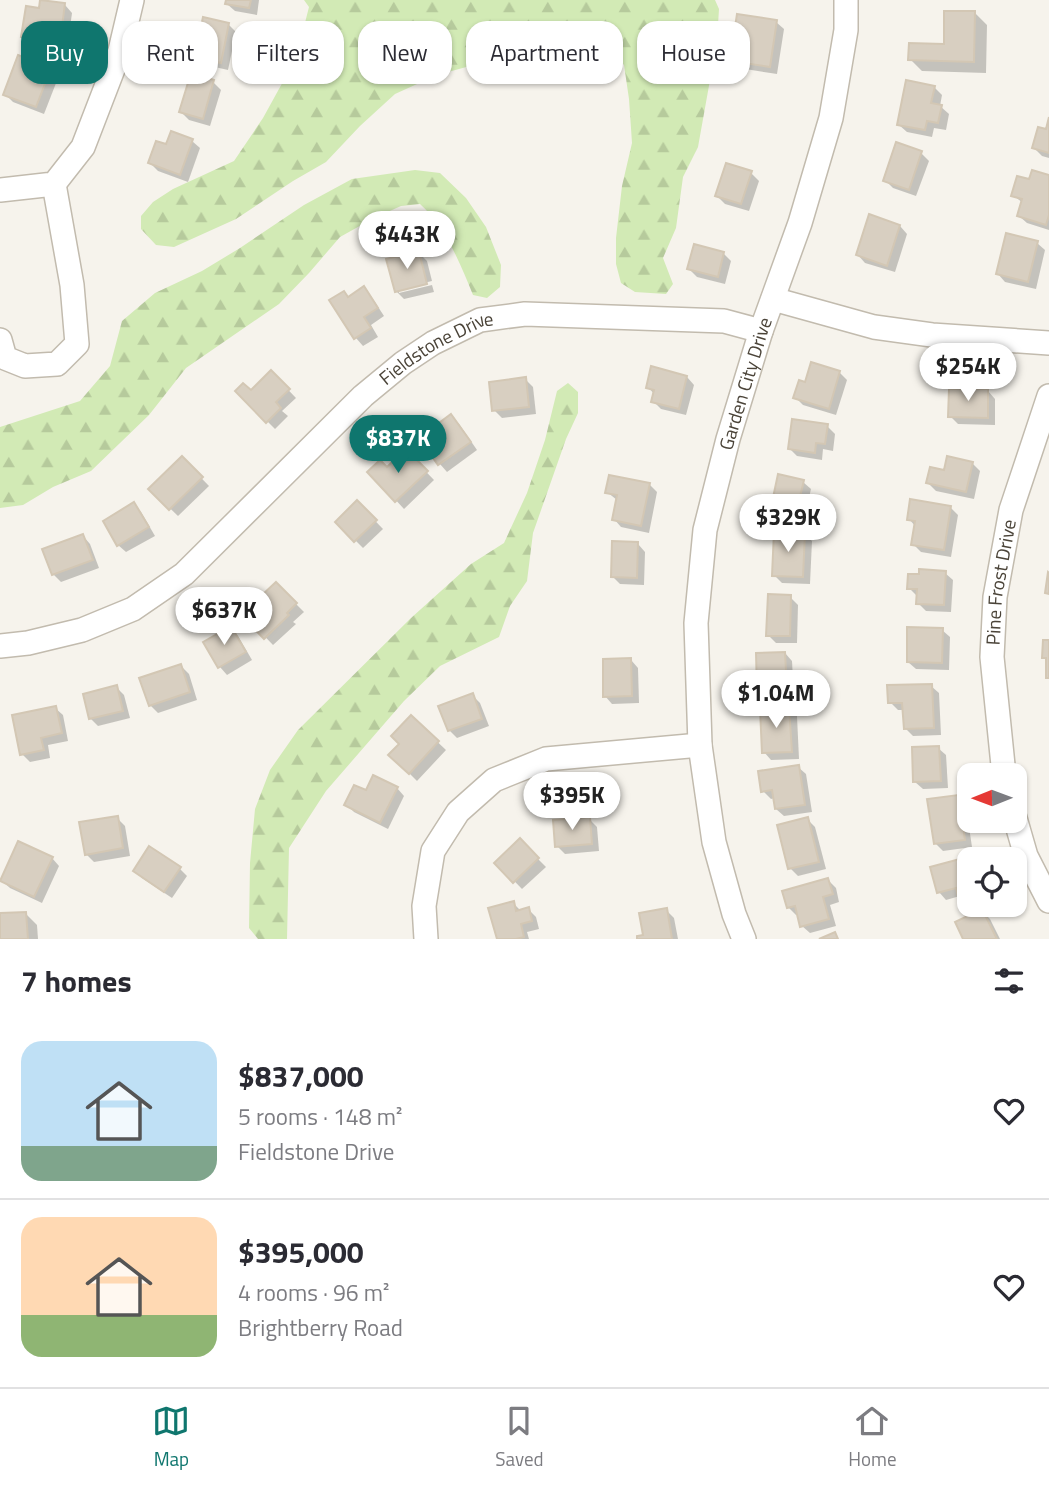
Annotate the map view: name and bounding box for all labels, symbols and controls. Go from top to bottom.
chip: Buy [21,21,108,84]
chip: Rent [122,21,218,84]
chip: Filters [232,21,344,84]
chip: New [358,21,452,84]
chip: Apartment [466,21,623,84]
chip: House [637,21,750,84]
pin: $443K [358,212,456,271]
text: $443K [374,216,440,251]
street label: Fieldstone Drive [372,303,495,391]
street label: Garden City Drive [711,313,779,453]
pin: $254K [919,344,1017,403]
text: $254K [935,348,1001,383]
pin: $837K [349,416,447,475]
text: $837K [365,420,431,455]
pin: $329K [739,494,837,554]
text: $329K [755,499,821,534]
street label: Pine Frost Drive [978,517,1023,646]
pin: $637K [175,588,273,647]
text: $637K [191,592,257,627]
pin: $1.04M [719,670,833,730]
text: $1.04M [737,675,815,710]
north arrow [957,763,1027,833]
map controls [957,763,1027,917]
pin: $395K [523,772,621,832]
text: $395K [539,777,605,812]
button: locate [957,847,1027,917]
text: 7 homes [21,958,132,1004]
icon: filters [990,962,1028,1000]
text: $837,000 [238,1053,364,1099]
icon: home [77,1069,161,1153]
icon: heart [990,1092,1028,1130]
text: 5 rooms · 148 m² [238,1099,402,1134]
text: Fieldstone Drive [238,1134,394,1169]
text: $395,000 [238,1229,364,1275]
icon: home [77,1245,161,1329]
icon: heart [990,1268,1028,1306]
text: 4 rooms · 96 m² [238,1275,389,1310]
text: Brightberry Road [238,1310,403,1345]
tab: Map [152,1402,190,1473]
tab: Saved [495,1402,544,1473]
tab: Home [848,1402,897,1473]

